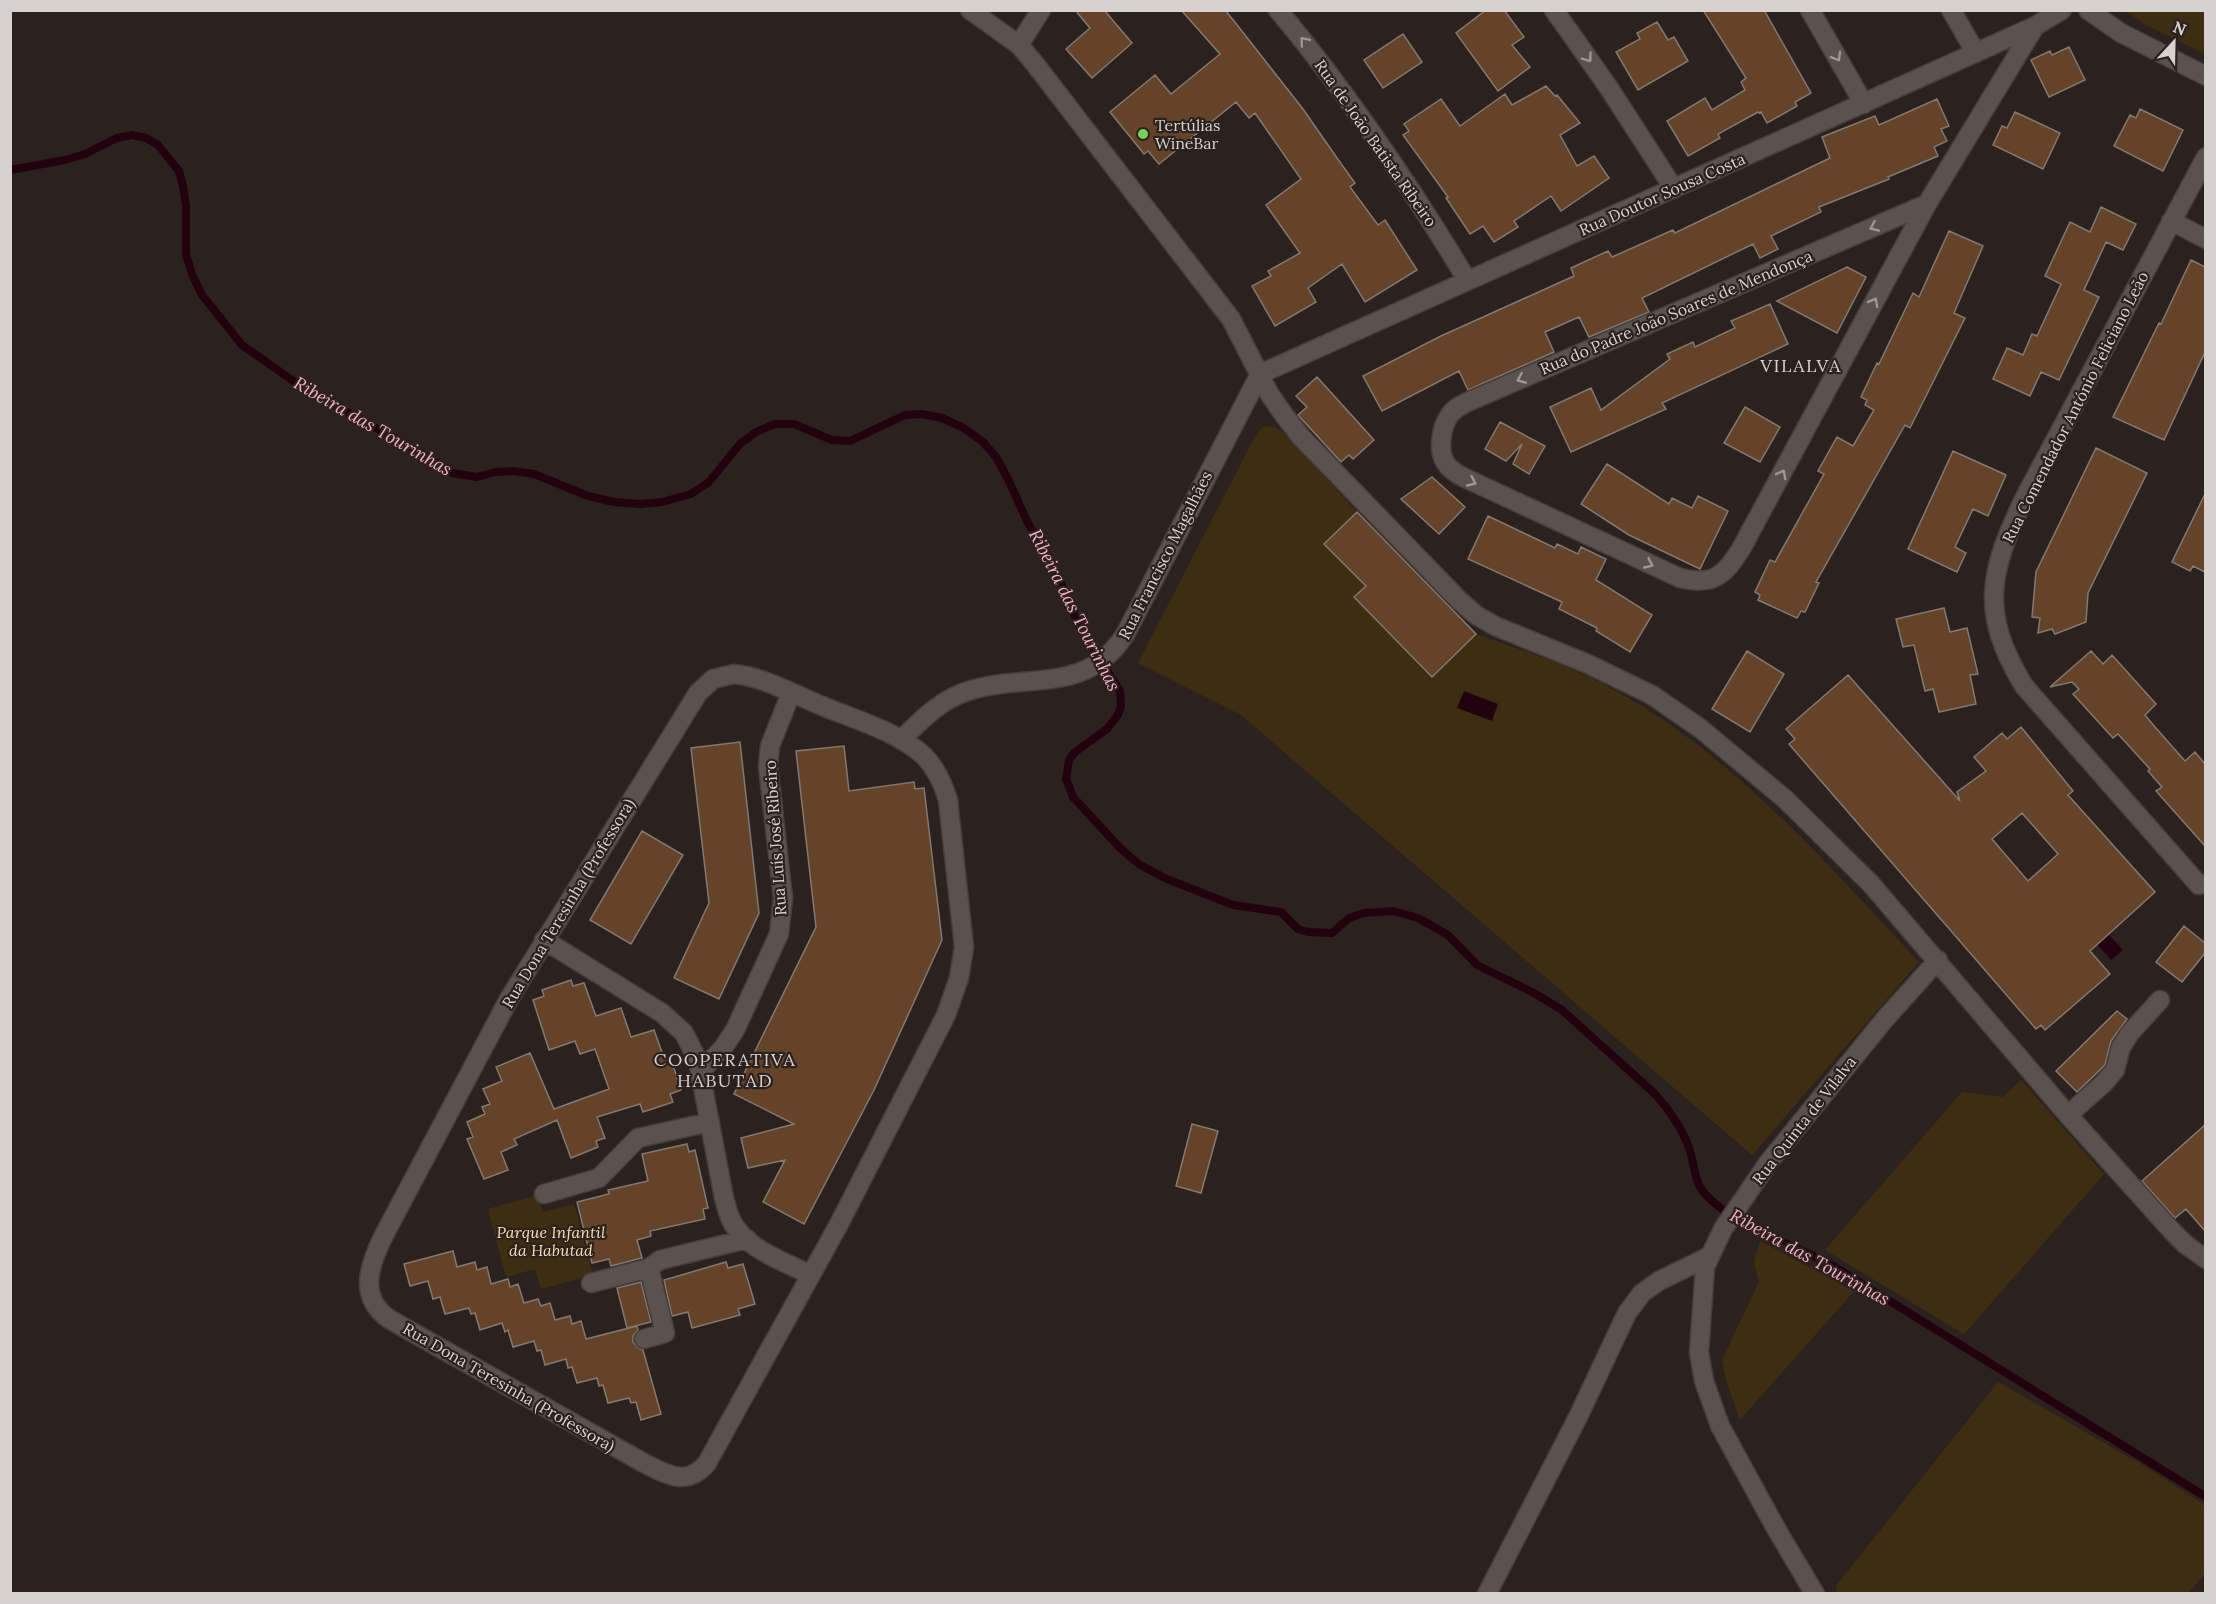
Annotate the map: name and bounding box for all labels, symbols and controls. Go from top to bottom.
north arrow [2144,12,2204,72]
text: N [2170,17,2189,40]
one-way arrow [1300,37,1311,48]
one-way arrow [1830,51,1842,61]
one-way arrow [1581,52,1592,63]
street label: Rua de João Batista Ribeiro [1311,55,1441,231]
place label: Tertúlias WineBar [1155,115,1220,153]
marker: Tertúlias WineBar [1136,127,1150,141]
street label: Rua Doutor Sousa Costa [1576,148,1748,240]
one-way arrow [1869,220,1880,232]
street label: Rua do Padre João Soares de Mendonça [1537,245,1815,379]
street label: Rua Comendador António Feliciano Leão [1997,268,2153,546]
one-way arrow [1867,298,1878,308]
district label: VILALVA [1759,354,1842,377]
water label: Ribeira das Tourinhas [290,371,456,481]
one-way arrow [1516,371,1527,383]
street label: Rua Francisco Magalhães [1114,468,1216,642]
one-way arrow [1775,469,1786,480]
one-way arrow [1466,474,1477,486]
water label: Ribeira das Tourinhas [1024,525,1126,695]
one-way arrow [1643,556,1654,568]
street label: Rua Luís José Ribeiro [760,760,790,916]
street label: Rua Dona Teresinha (Professora) [497,794,640,1012]
district label: COOPERATIVA HABUTAD [654,1048,796,1092]
street label: Rua Quinta de Vilalva [1748,1052,1860,1188]
water label: Ribeira das Tourinhas [1726,1204,1894,1310]
park label: Parque Infantil da Habutad [496,1222,606,1260]
street label: Rua Dona Teresinha (Professora) [399,1318,619,1457]

